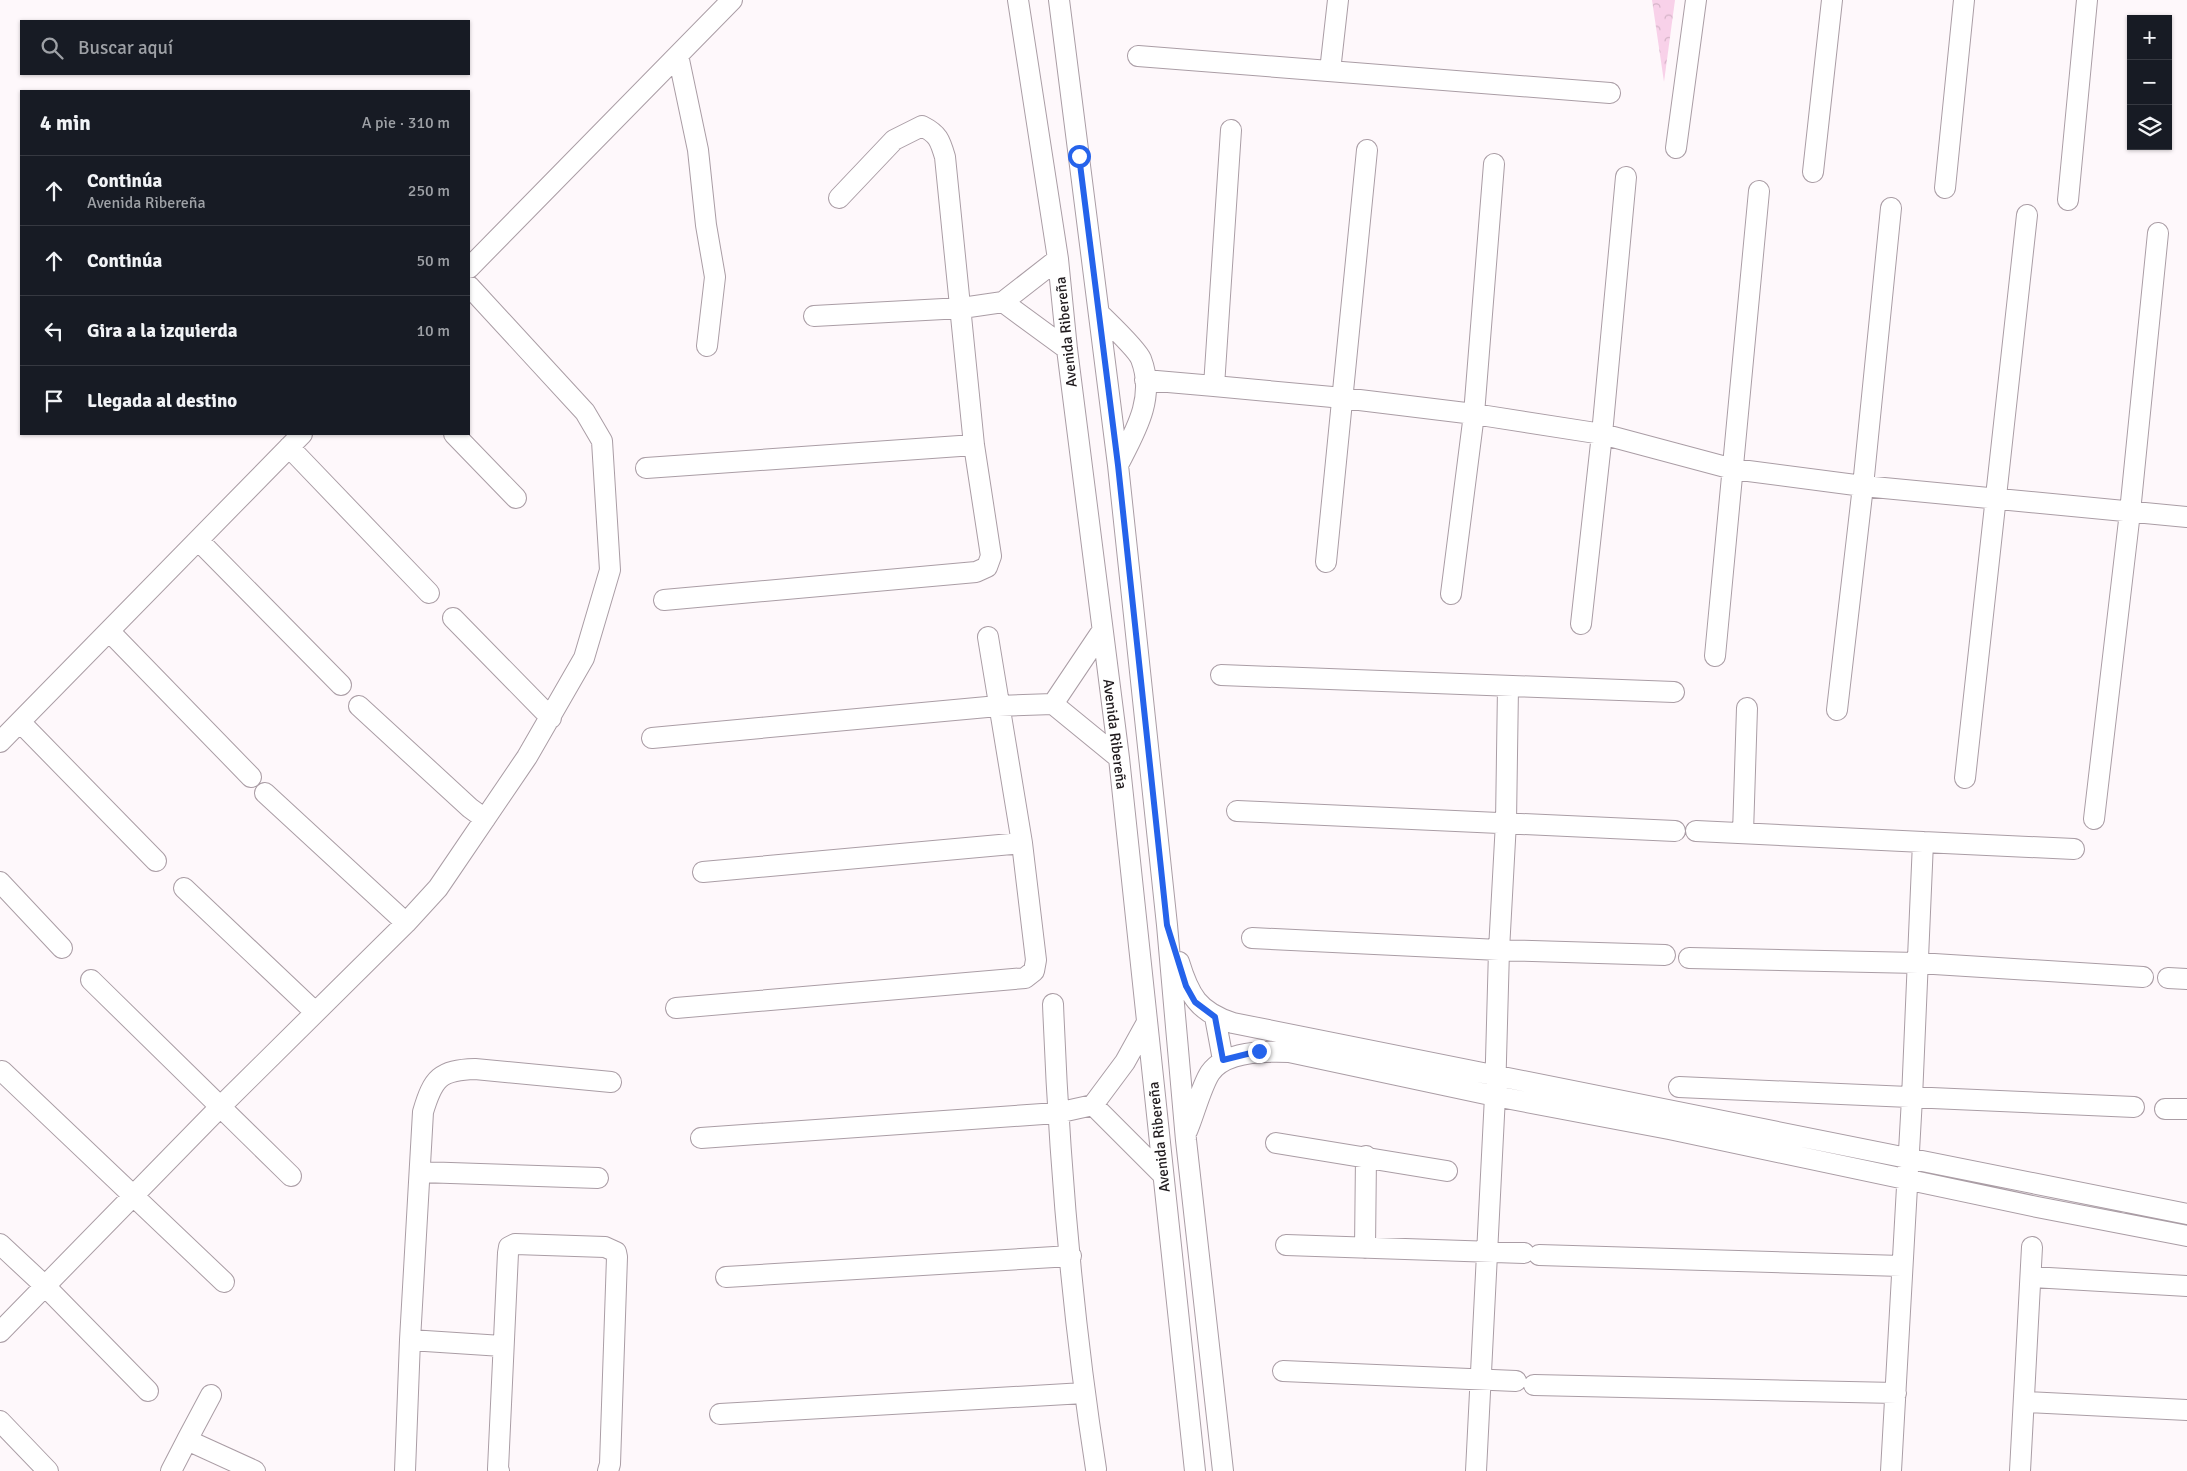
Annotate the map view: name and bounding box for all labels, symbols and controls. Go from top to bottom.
map controls [2127,15,2172,150]
button: + [2127,15,2172,60]
search box [20,20,470,75]
icon: search [38,34,66,62]
text: Buscar aquí [78,36,173,60]
button: − [2127,60,2172,105]
button: layers [2127,105,2172,150]
text: 4 min [40,110,91,136]
text: A pie · 310 m [362,113,450,133]
route start [1068,145,1091,168]
text: Continúa [87,169,162,193]
icon: ahead [40,177,68,205]
text: 250 m [408,181,450,201]
text: Avenida Ribereña [87,193,206,213]
icon: ahead [40,247,68,275]
text: Continúa [87,249,162,273]
text: 50 m [416,251,450,271]
street label: Avenida Ribereña [1051,276,1081,388]
icon: left [40,317,68,345]
text: Gira a la izquierda [87,319,237,343]
text: 10 m [416,321,450,341]
icon: arrive [40,387,68,415]
text: Llegada al destino [87,389,237,413]
street label: Avenida Ribereña [1099,678,1131,790]
route end [1248,1040,1271,1063]
street label: Avenida Ribereña [1144,1081,1174,1193]

